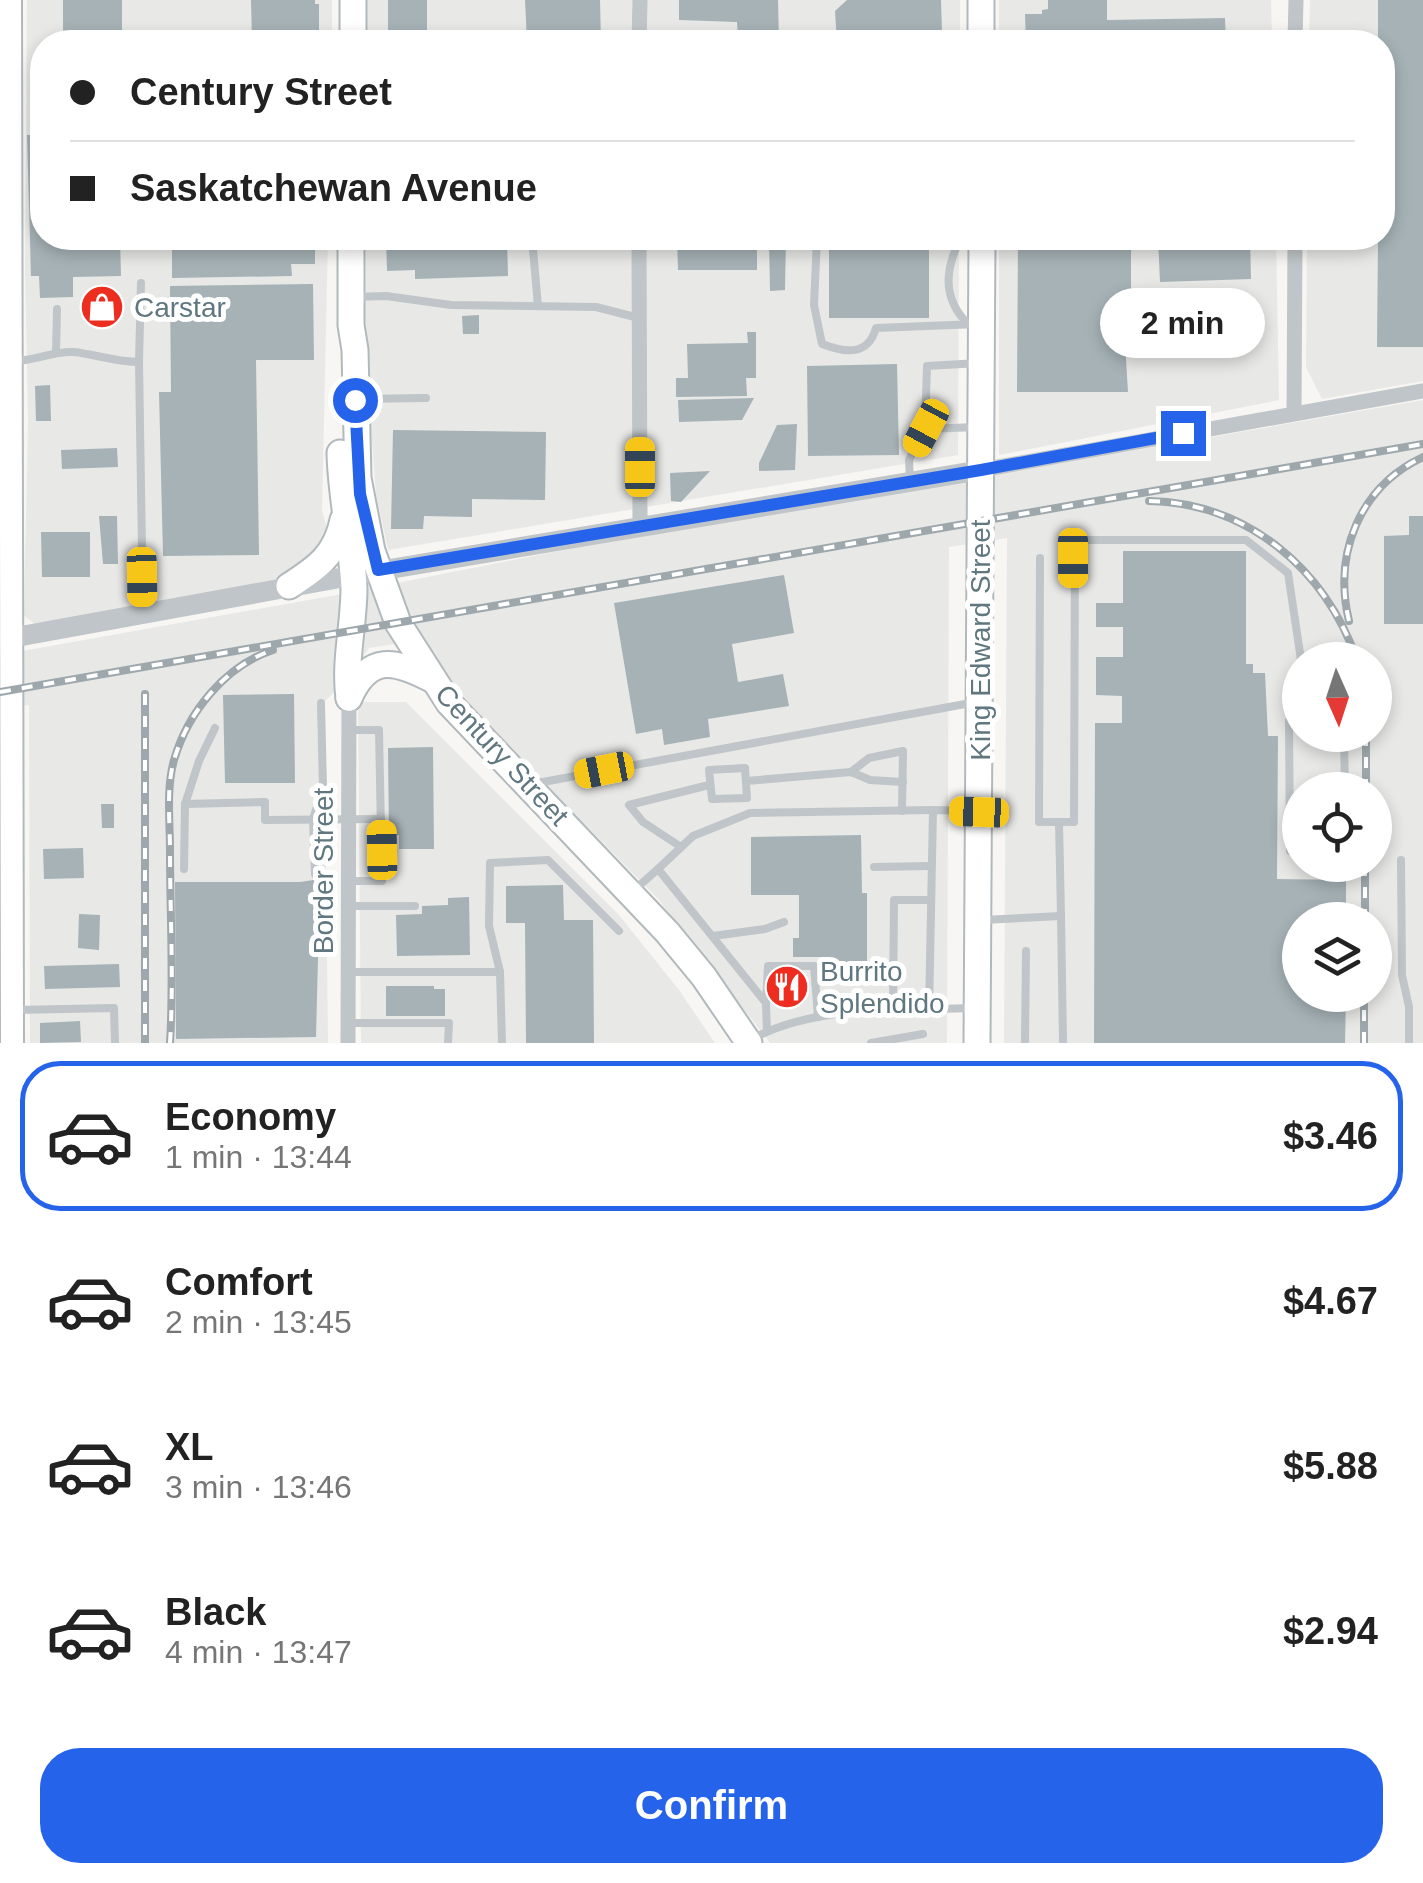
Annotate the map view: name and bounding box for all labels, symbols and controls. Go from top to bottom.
text: Century Street [130,71,392,113]
text: Saskatchewan Avenue [130,167,537,209]
shop icon: Carstar [79,284,125,330]
callout: 2 min [1100,288,1266,358]
place label: Carstar [134,292,226,323]
text: 2 min [1141,305,1224,341]
route start [333,378,378,423]
car [899,394,953,462]
route end [1161,411,1206,456]
car [625,437,655,497]
street label: King Edward Street [965,519,996,761]
car [1058,528,1088,588]
car [126,547,158,607]
north arrow [1282,642,1392,752]
map controls [1282,642,1392,1012]
street label: Century Street [429,678,575,832]
car [572,750,636,790]
button: locate [1282,772,1392,882]
street label: Border Street [308,788,339,954]
car [948,796,1010,828]
car [366,820,398,880]
button: layers [1282,902,1392,1012]
place label: Burrito Splendido [820,956,945,1019]
restaurant icon: Burrito Splendido [764,964,810,1010]
icon: car [45,1091,135,1181]
text: Economy [165,1096,336,1138]
text: $3.46 [1283,1115,1378,1157]
text: 1 min · 13:44 [165,1139,352,1175]
icon: car [45,1256,135,1346]
text: Comfort [165,1261,313,1303]
text: $4.67 [1283,1280,1378,1322]
text: 2 min · 13:45 [165,1304,352,1340]
icon: car [45,1421,135,1511]
text: XL [165,1426,214,1468]
text: $5.88 [1283,1445,1378,1487]
text: 3 min · 13:46 [165,1469,352,1505]
icon: car [45,1586,135,1676]
text: Black [165,1591,266,1633]
text: $2.94 [1283,1610,1378,1652]
text: 4 min · 13:47 [165,1634,352,1670]
button: Confirm [40,1748,1383,1863]

